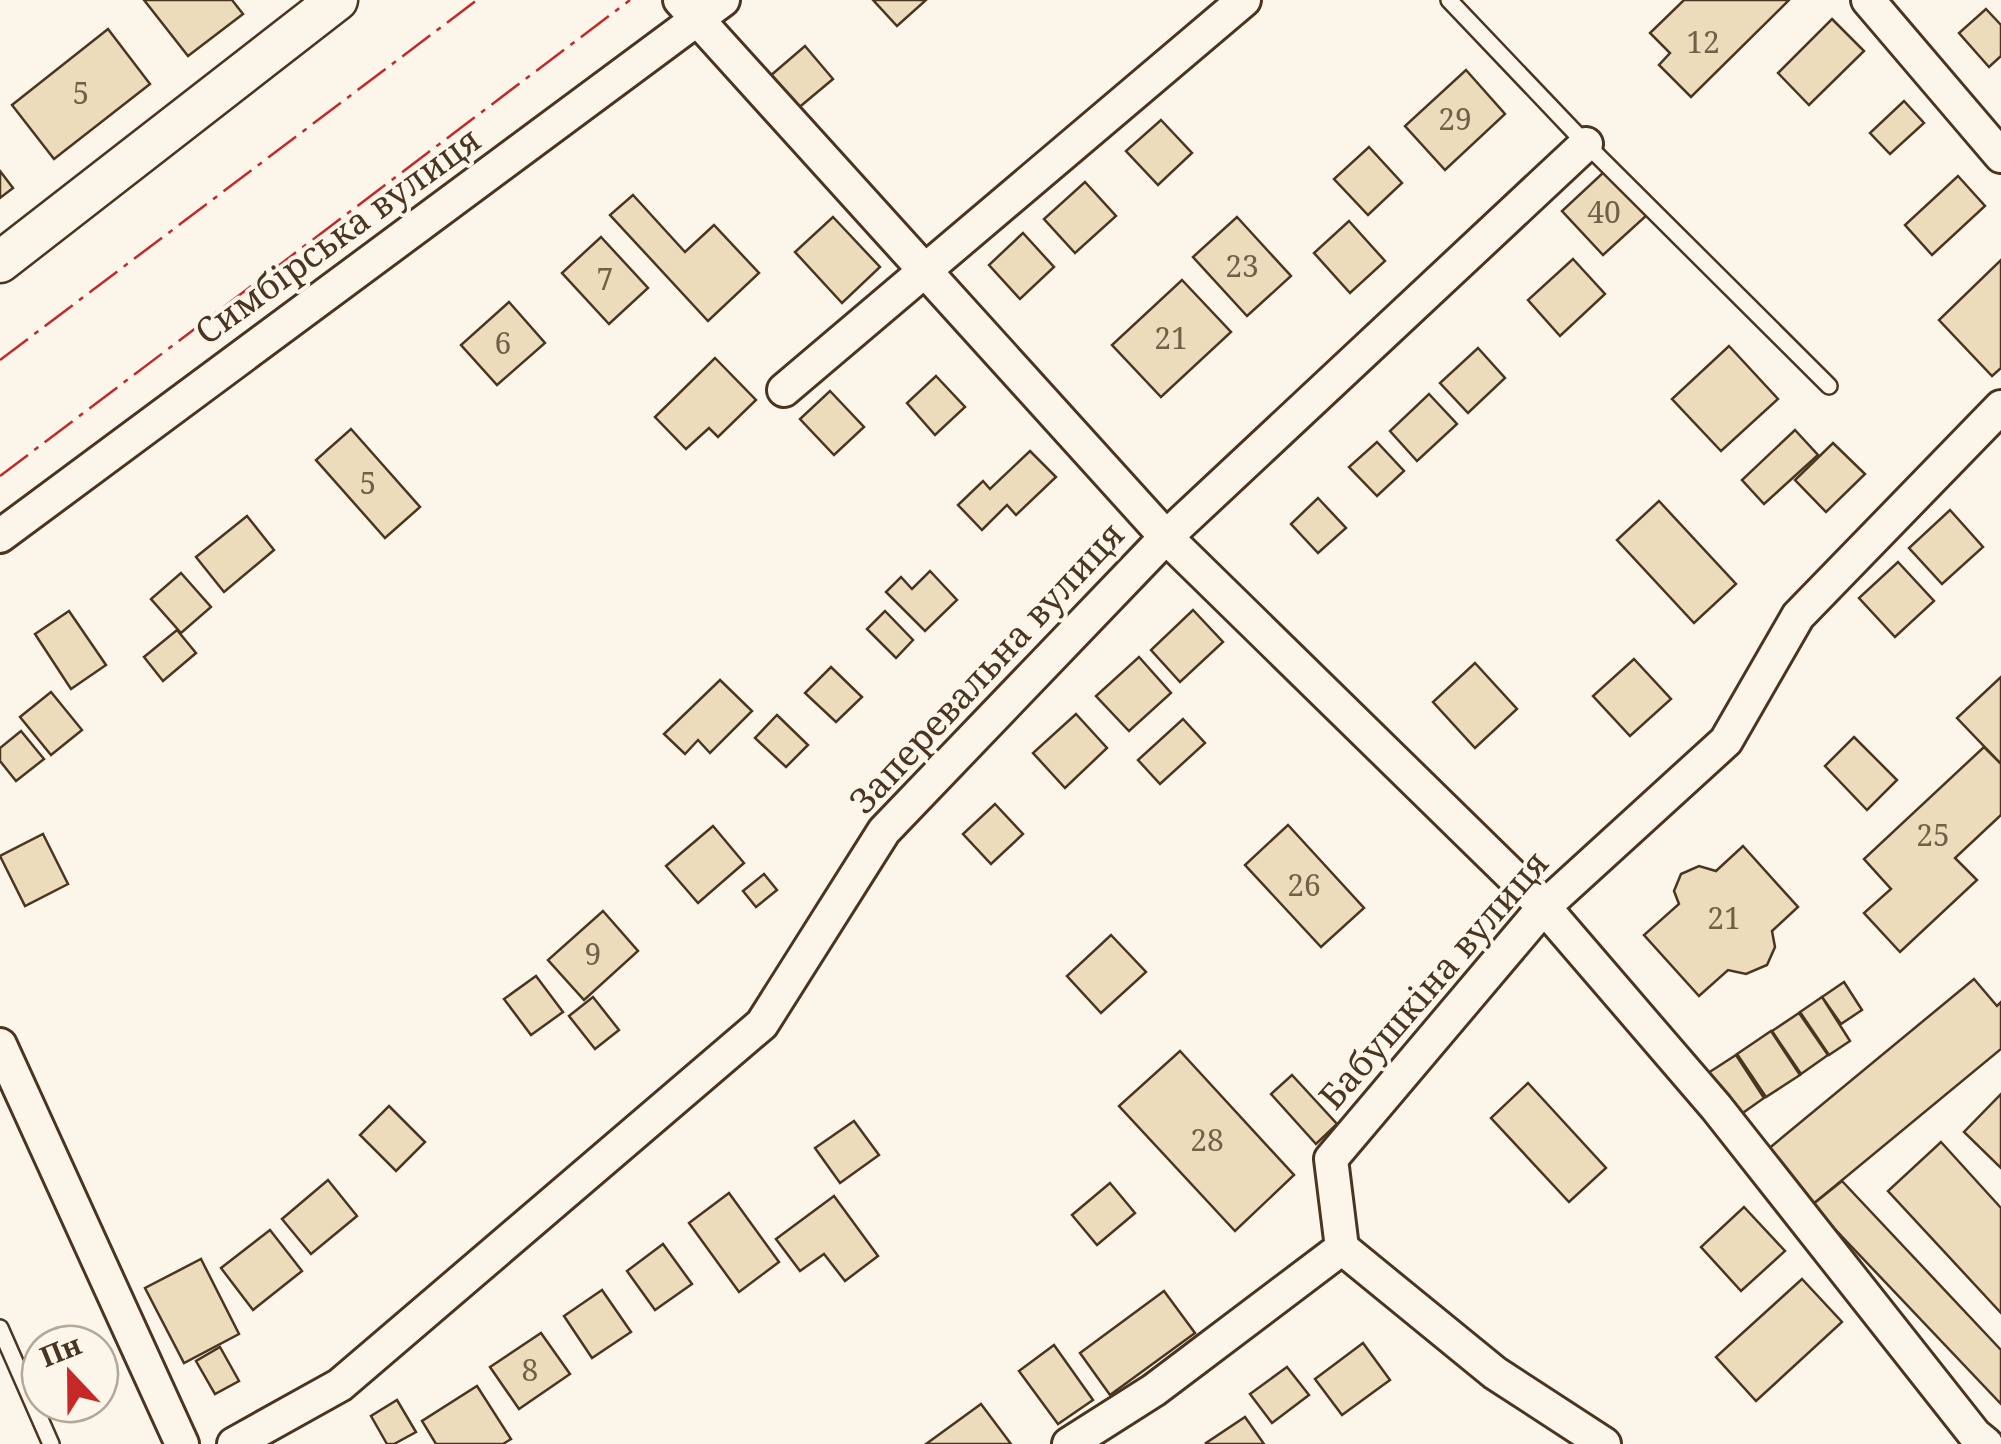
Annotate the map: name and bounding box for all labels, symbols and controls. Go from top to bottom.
house number: 12 [1686,21,1720,62]
house number: 5 [73,72,89,113]
house number: 29 [1438,98,1472,139]
street label: Симбірська вулиця [185,115,489,354]
house number: 40 [1587,191,1621,232]
house number: 23 [1225,245,1259,286]
house number: 7 [597,258,613,299]
house number: 21 [1154,317,1188,358]
house number: 6 [495,322,511,363]
house number: 5 [360,462,376,503]
street label: Заперевальна вулиця [838,511,1134,823]
house number: 25 [1916,814,1950,855]
street label: Бабушкіна вулиця [1308,840,1558,1118]
house number: 26 [1287,864,1321,905]
house number: 21 [1707,897,1741,938]
house number: 9 [585,933,601,974]
house number: 28 [1190,1119,1224,1160]
north arrow [20,1324,120,1424]
text: Пн [34,1324,87,1375]
house number: 8 [522,1349,538,1390]

